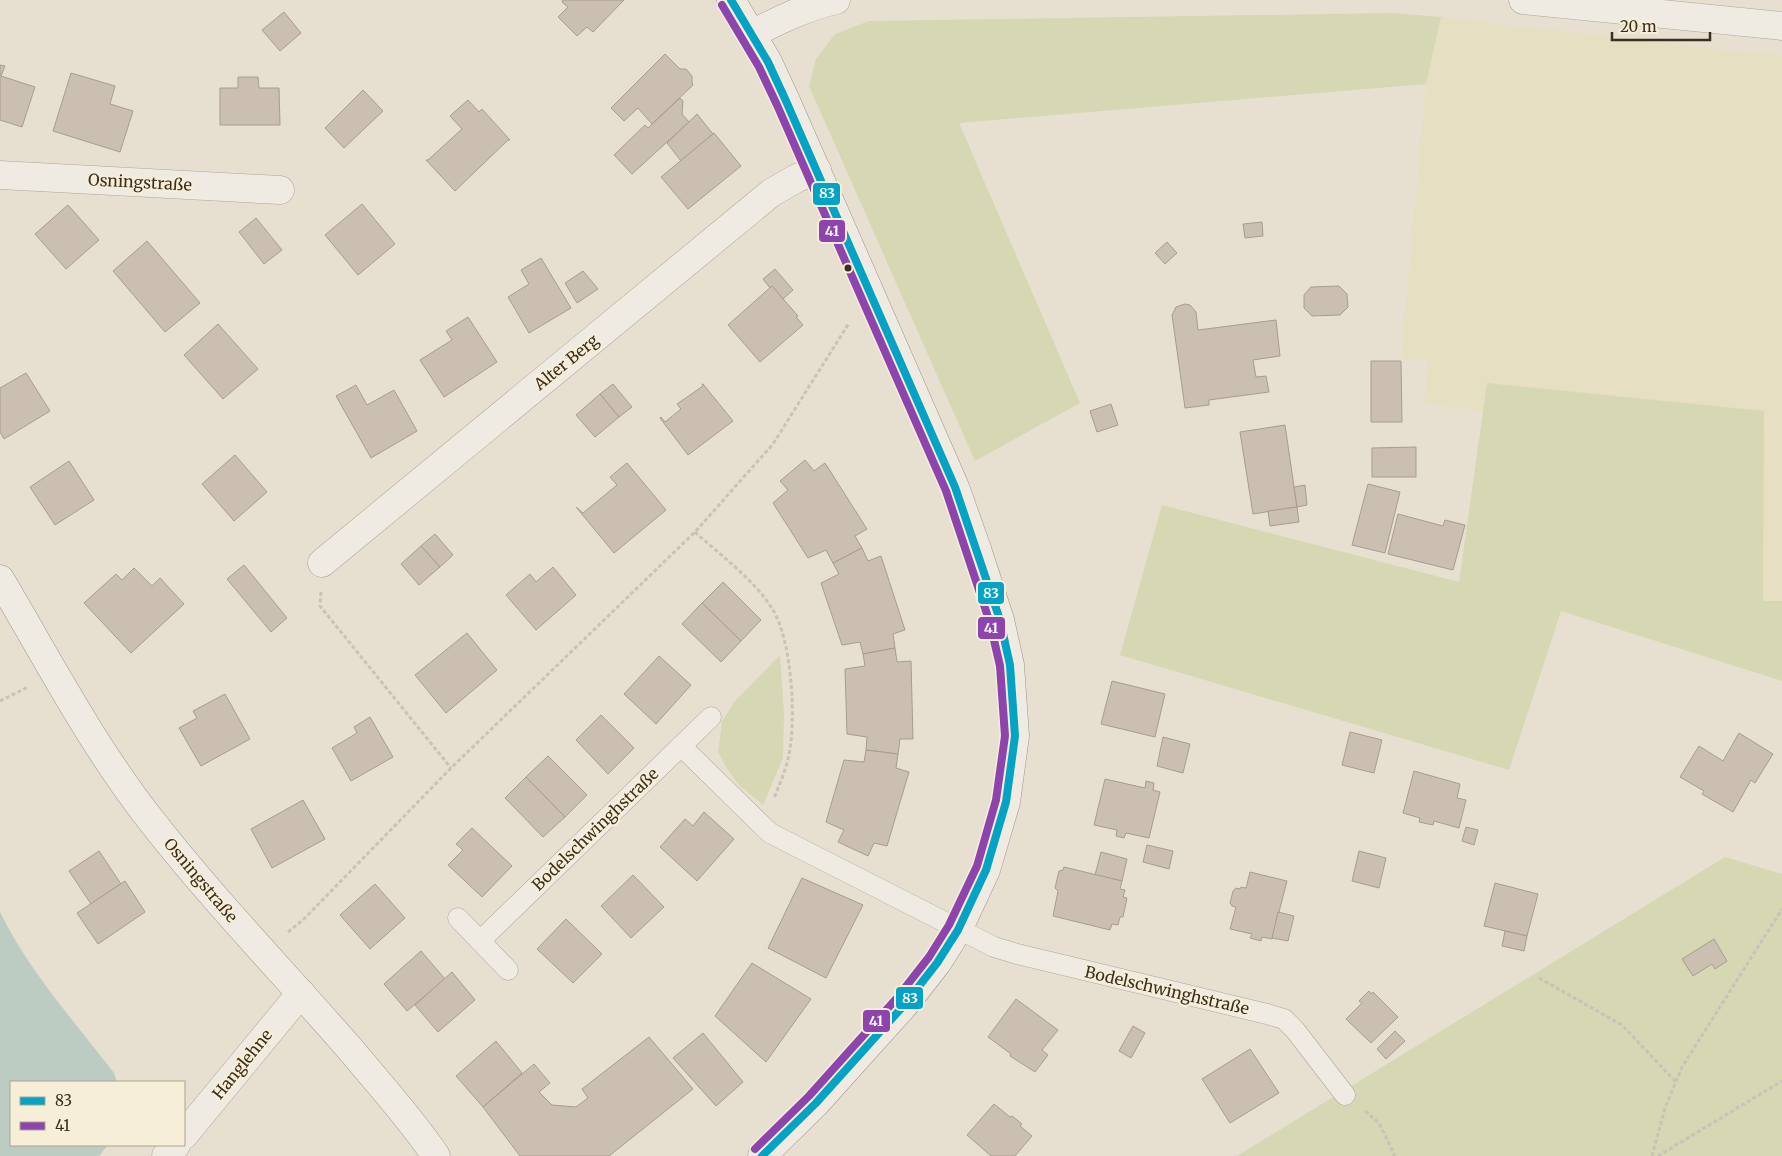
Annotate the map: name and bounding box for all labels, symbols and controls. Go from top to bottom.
scale bar [1612,10,1710,42]
text: 20 m [1620,17,1657,36]
street label: Osningstraße [88,169,192,195]
line badge: 83 [812,182,841,206]
text: 83 [819,184,835,202]
line badge: 41 [818,219,846,243]
text: 41 [825,222,840,240]
unlabelled marker [843,263,853,273]
street label: Alter Berg [529,330,603,395]
line badge: 83 [977,581,1005,605]
text: 83 [983,584,999,602]
line badge: 41 [977,616,1006,640]
text: 41 [984,619,999,637]
street label: Bodelschwinghstraße [528,763,662,895]
street label: Osningstraße [160,834,242,926]
street label: Bodelschwinghstraße [1083,961,1251,1019]
line badge: 83 [895,986,924,1010]
text: 83 [902,989,918,1007]
line badge: 41 [862,1009,891,1033]
text: 41 [869,1012,884,1030]
street label: Hanglehne [208,1025,276,1103]
legend [10,1081,185,1146]
text: 83 [55,1091,72,1110]
text: 41 [55,1116,70,1135]

